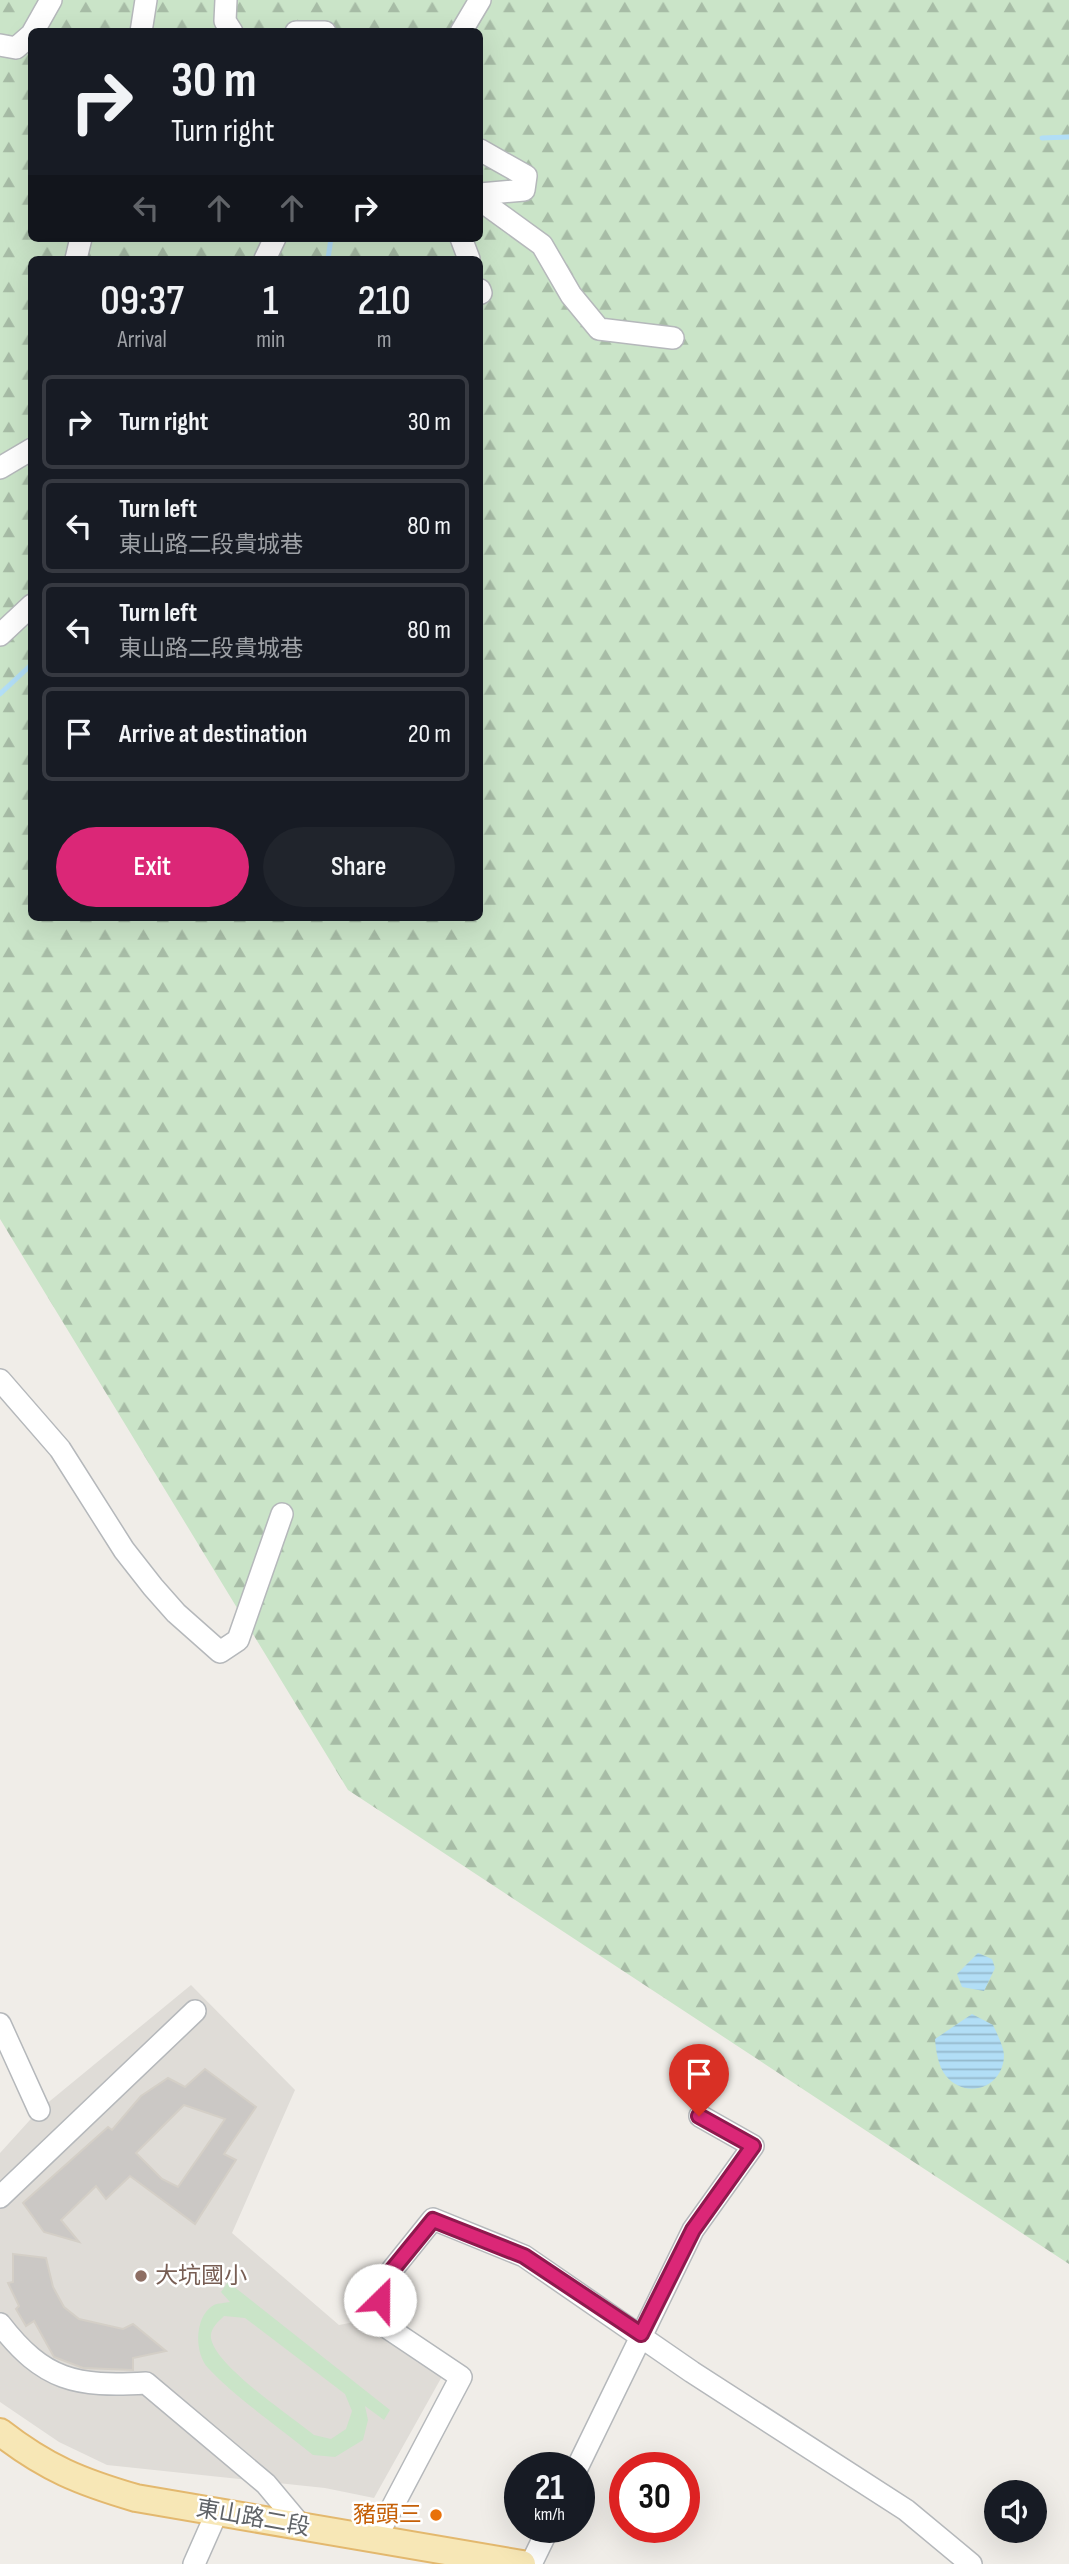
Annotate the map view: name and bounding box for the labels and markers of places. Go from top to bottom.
pin [669,2044,729,2116]
place label: 大坑國小 [155,2262,247,2290]
marker: 大坑國小 [133,2268,149,2284]
place label: 豬頭三 [353,2501,422,2529]
marker: 豬頭三 [428,2507,444,2523]

